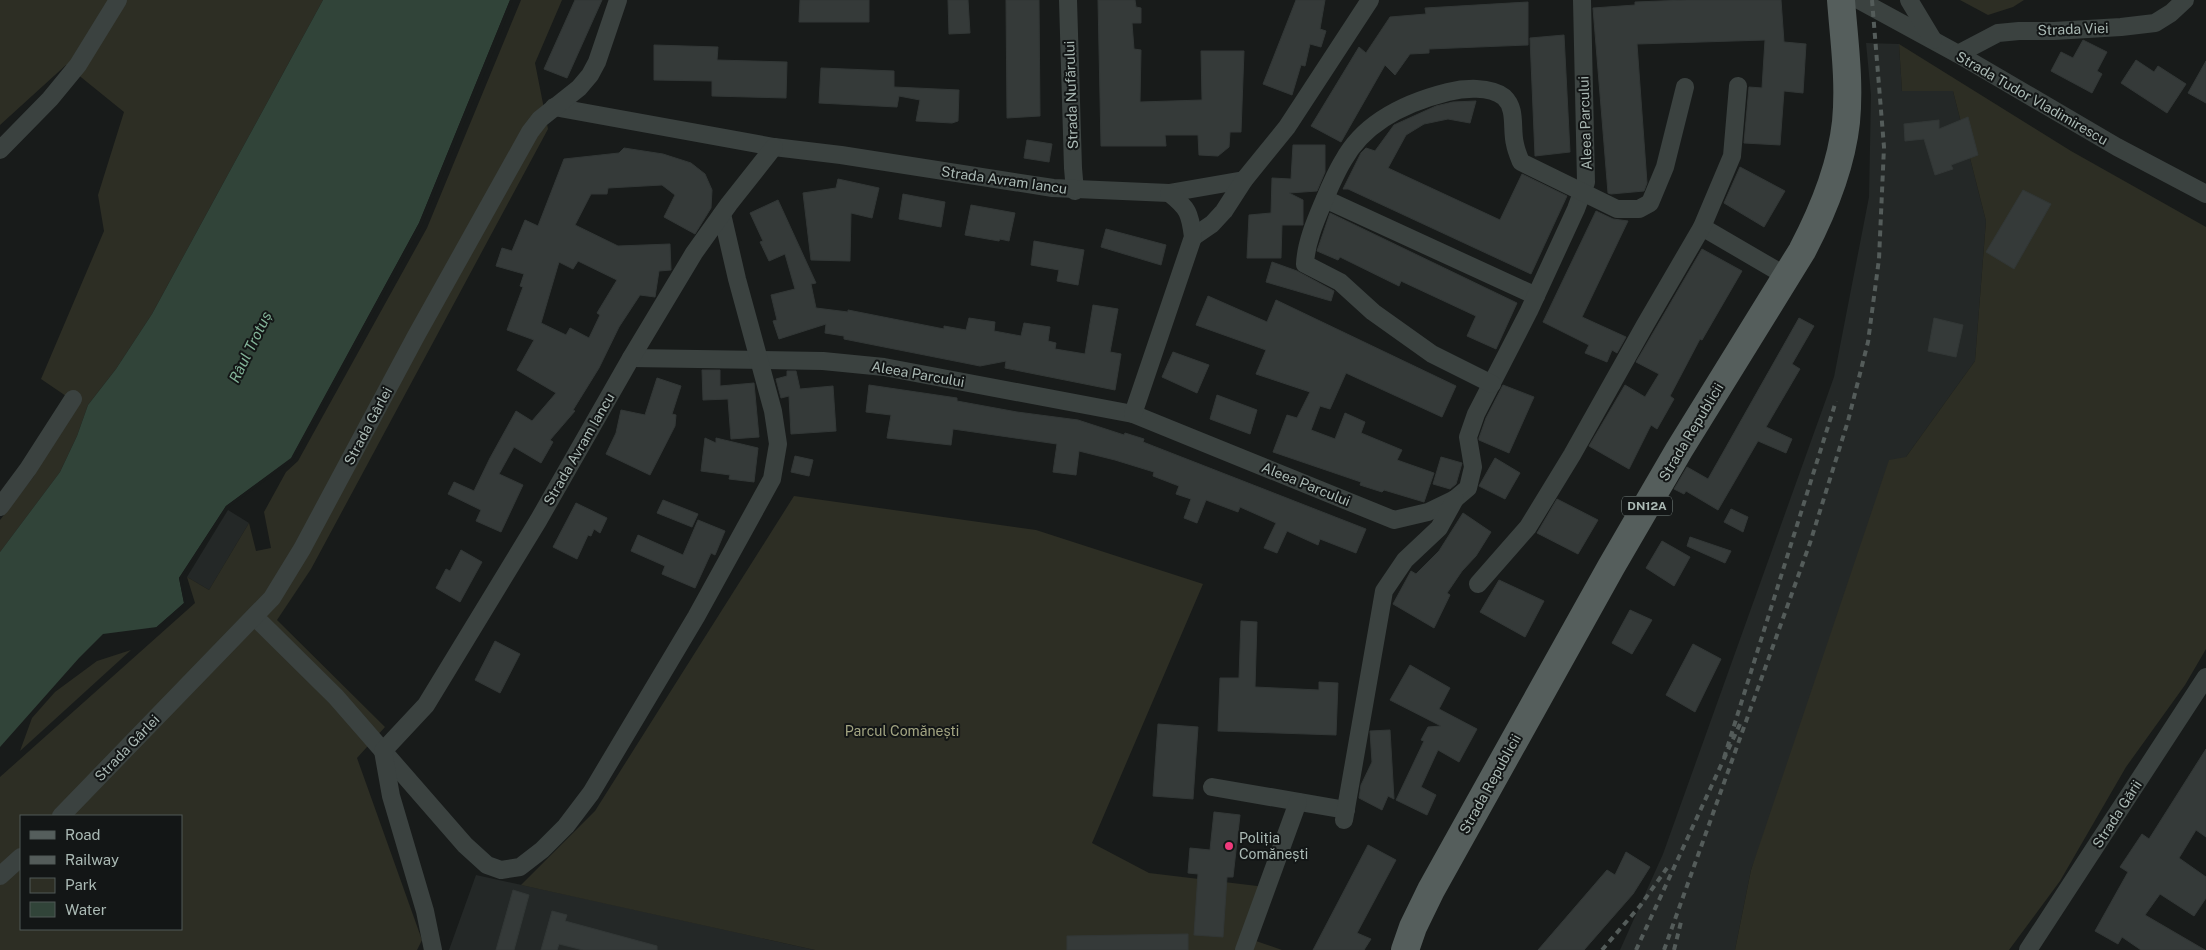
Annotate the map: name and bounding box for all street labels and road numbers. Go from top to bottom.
street label: Strada Viei [2037,20,2109,38]
street label: Strada Nufărului [1061,41,1081,149]
street label: Strada Tudor Vladimirescu [1953,48,2111,148]
street label: Aleea Parcului [1575,76,1595,170]
street label: Strada Avram Iancu [940,163,1068,197]
street label: Aleea Parcului [870,358,966,390]
street label: Strada Republicii [1655,380,1727,484]
street label: Strada Gârlei [341,384,395,468]
street label: Strada Avram Iancu [540,390,618,508]
street label: Aleea Parcului [1259,459,1353,509]
road number: DN12A [1622,496,1672,516]
street label: Strada Gârlei [91,712,163,784]
street label: Strada Republicii [1456,731,1524,837]
street label: Strada Gării [2089,777,2145,851]

